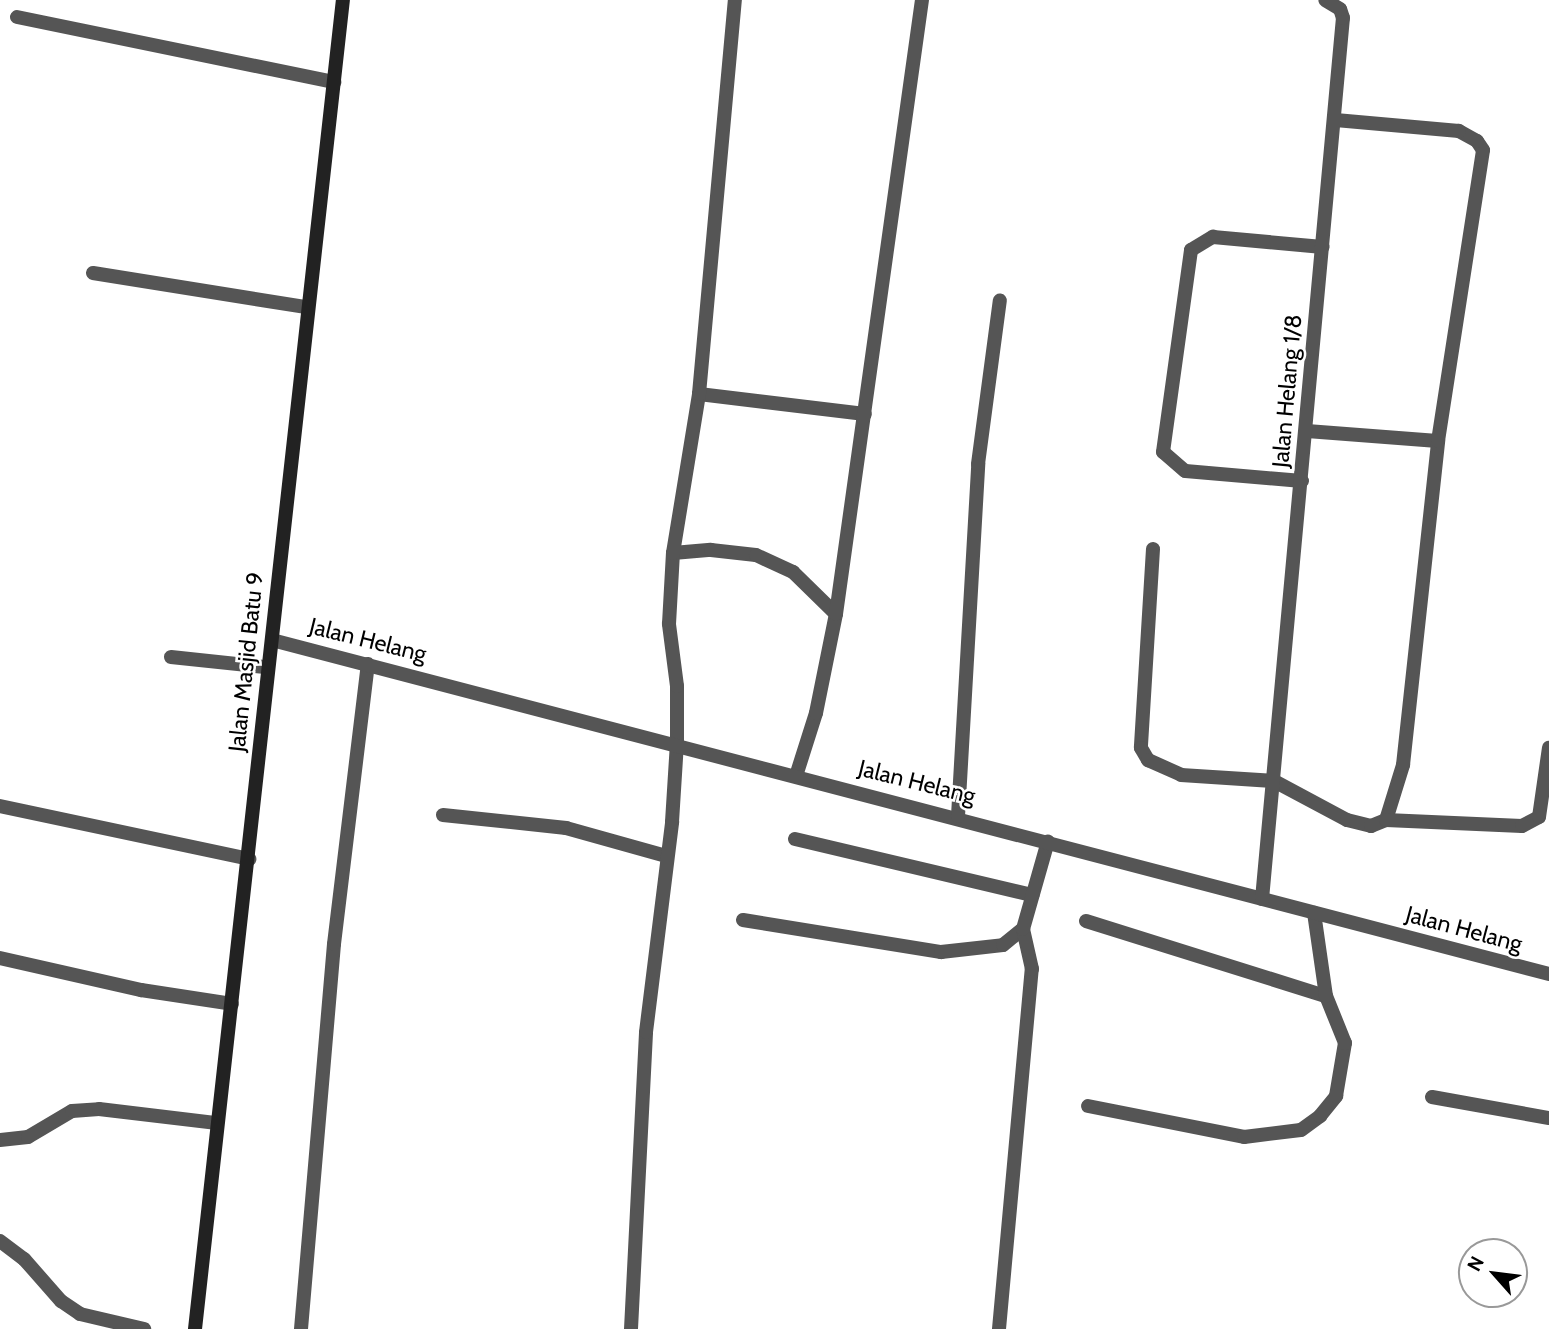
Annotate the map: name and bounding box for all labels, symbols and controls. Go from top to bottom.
street label: Jalan Helang 1/8 [1267,313,1307,469]
street label: Jalan Masjid Batu 9 [223,571,269,753]
street label: Jalan Helang [307,612,429,668]
street label: Jalan Helang [856,754,978,810]
street label: Jalan Helang [1403,900,1525,958]
north arrow [1458,1238,1528,1308]
text: N [1462,1253,1489,1275]

